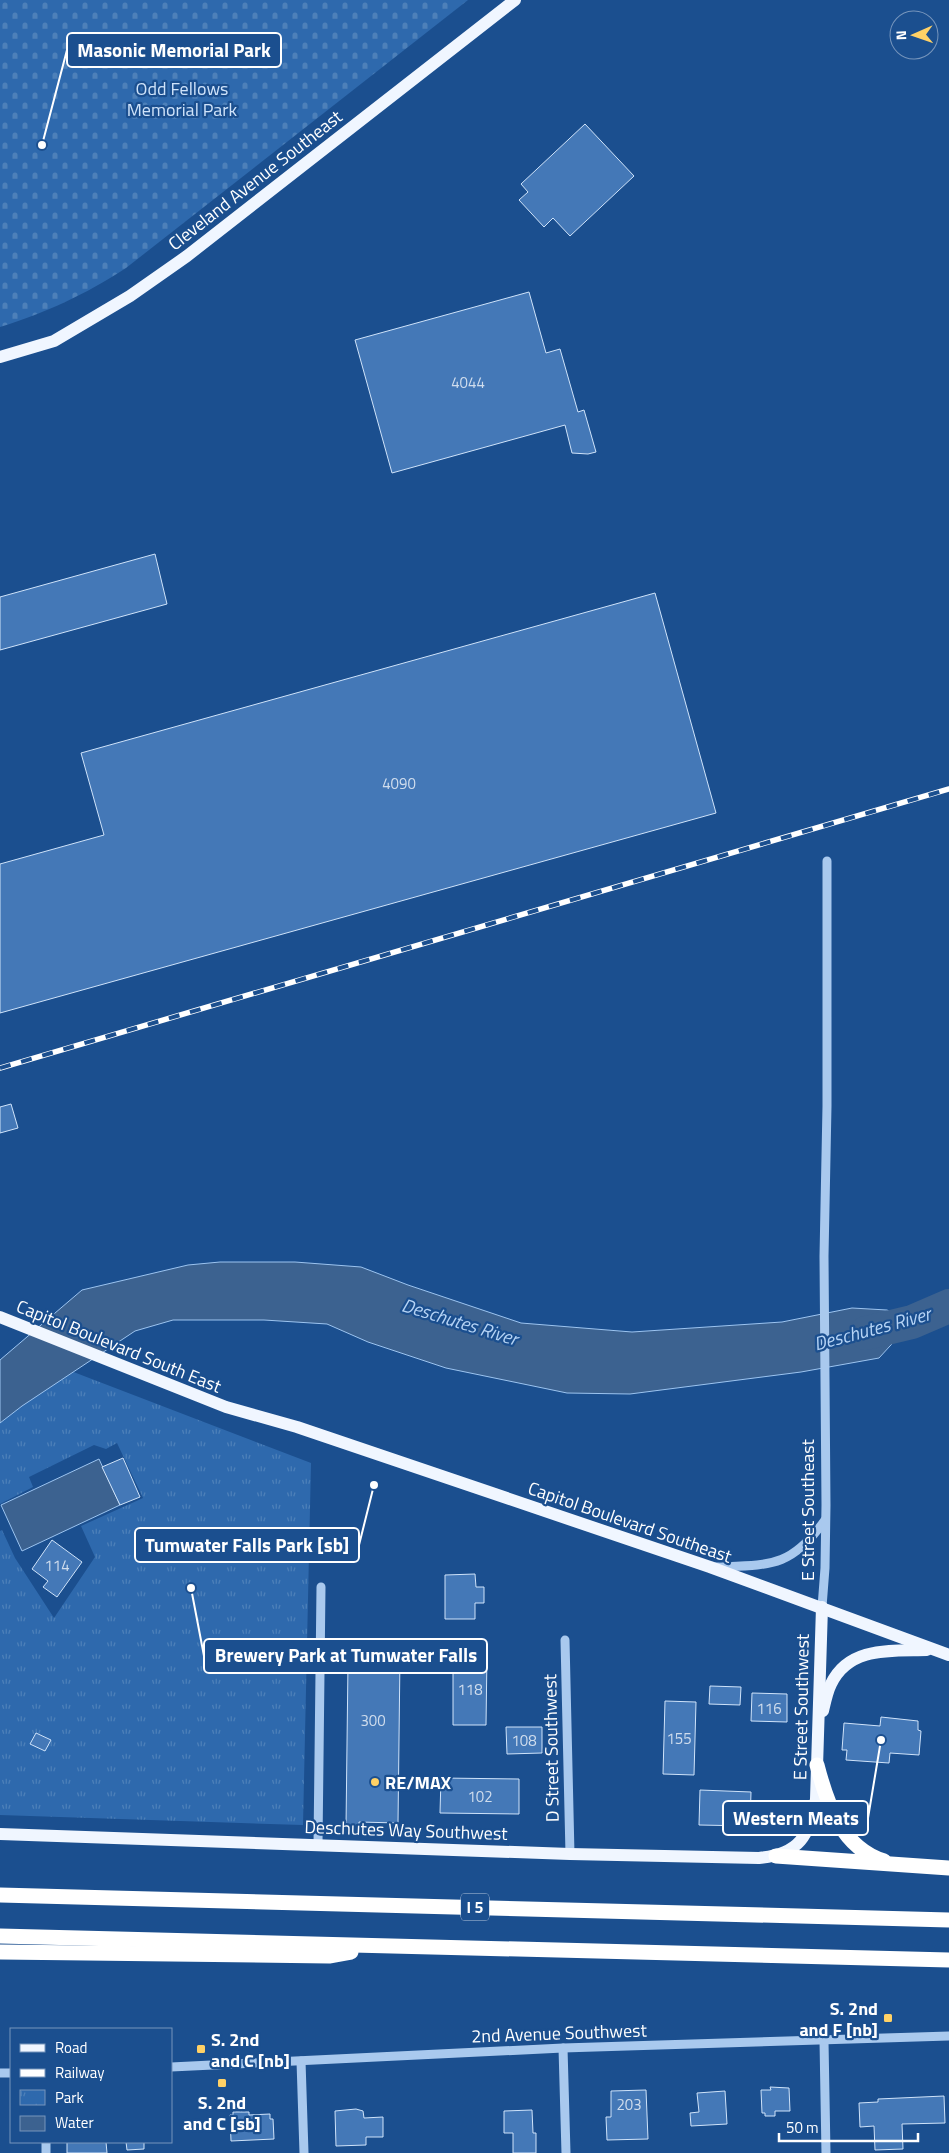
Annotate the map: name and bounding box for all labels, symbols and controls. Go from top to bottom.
north arrow [889,10,939,60]
text: N [890,30,911,41]
callout: Masonic Memorial Park [67,33,281,67]
text: Masonic Memorial Park [77,35,271,64]
park label: Odd Fellows Memorial Park [127,75,238,123]
street label: Cleveland Avenue Southeast [162,103,348,257]
house number: 4044 [451,371,485,394]
house number: 4090 [382,772,416,795]
water label: Deschutes River [398,1290,524,1353]
street label: Capitol Boulevard South East [12,1292,226,1400]
water label: Deschutes River [810,1298,936,1358]
street label: E Street Southeast [794,1438,821,1581]
street label: Capitol Boulevard Southeast [524,1474,736,1570]
callout: Tumwater Falls Park [sb] [135,1528,359,1562]
text: Tumwater Falls Park [sb] [145,1530,349,1559]
house number: 114 [44,1554,70,1577]
street label: E Street Southwest [786,1633,816,1780]
callout: Brewery Park at Tumwater Falls [204,1639,487,1673]
text: Brewery Park at Tumwater Falls [215,1640,477,1669]
street label: D Street Southwest [536,1673,566,1822]
house number: 118 [457,1678,483,1701]
house number: 116 [756,1697,782,1720]
house number: 300 [360,1709,386,1732]
house number: 155 [666,1727,692,1750]
house number: 108 [511,1729,537,1752]
place label: RE/MAX [385,1769,452,1796]
marker: RE/MAX [369,1776,381,1788]
house number: 102 [467,1785,493,1808]
callout: Western Meats [723,1801,868,1835]
text: Western Meats [733,1803,859,1832]
street label: Deschutes Way Southwest [304,1813,509,1847]
road number: I 5 [461,1894,489,1920]
place label: S. 2nd and F [nb] [799,1995,878,2043]
marker: S. 2nd and F [nb] [882,2012,894,2024]
street label: 2nd Avenue Southwest [471,2016,648,2050]
place label: S. 2nd and C [nb] [211,2026,290,2074]
legend [10,2028,172,2143]
text: Road [55,2036,87,2059]
marker: S. 2nd and C [nb] [195,2043,207,2055]
text: Railway [55,2061,105,2084]
marker: S. 2nd and C [sb] [216,2077,228,2089]
text: Park [55,2086,84,2109]
place label: S. 2nd and C [sb] [183,2089,261,2137]
house number: 203 [616,2093,642,2116]
scale bar [779,2110,918,2142]
text: Water [55,2111,94,2134]
text: 50 m [786,2116,819,2139]

